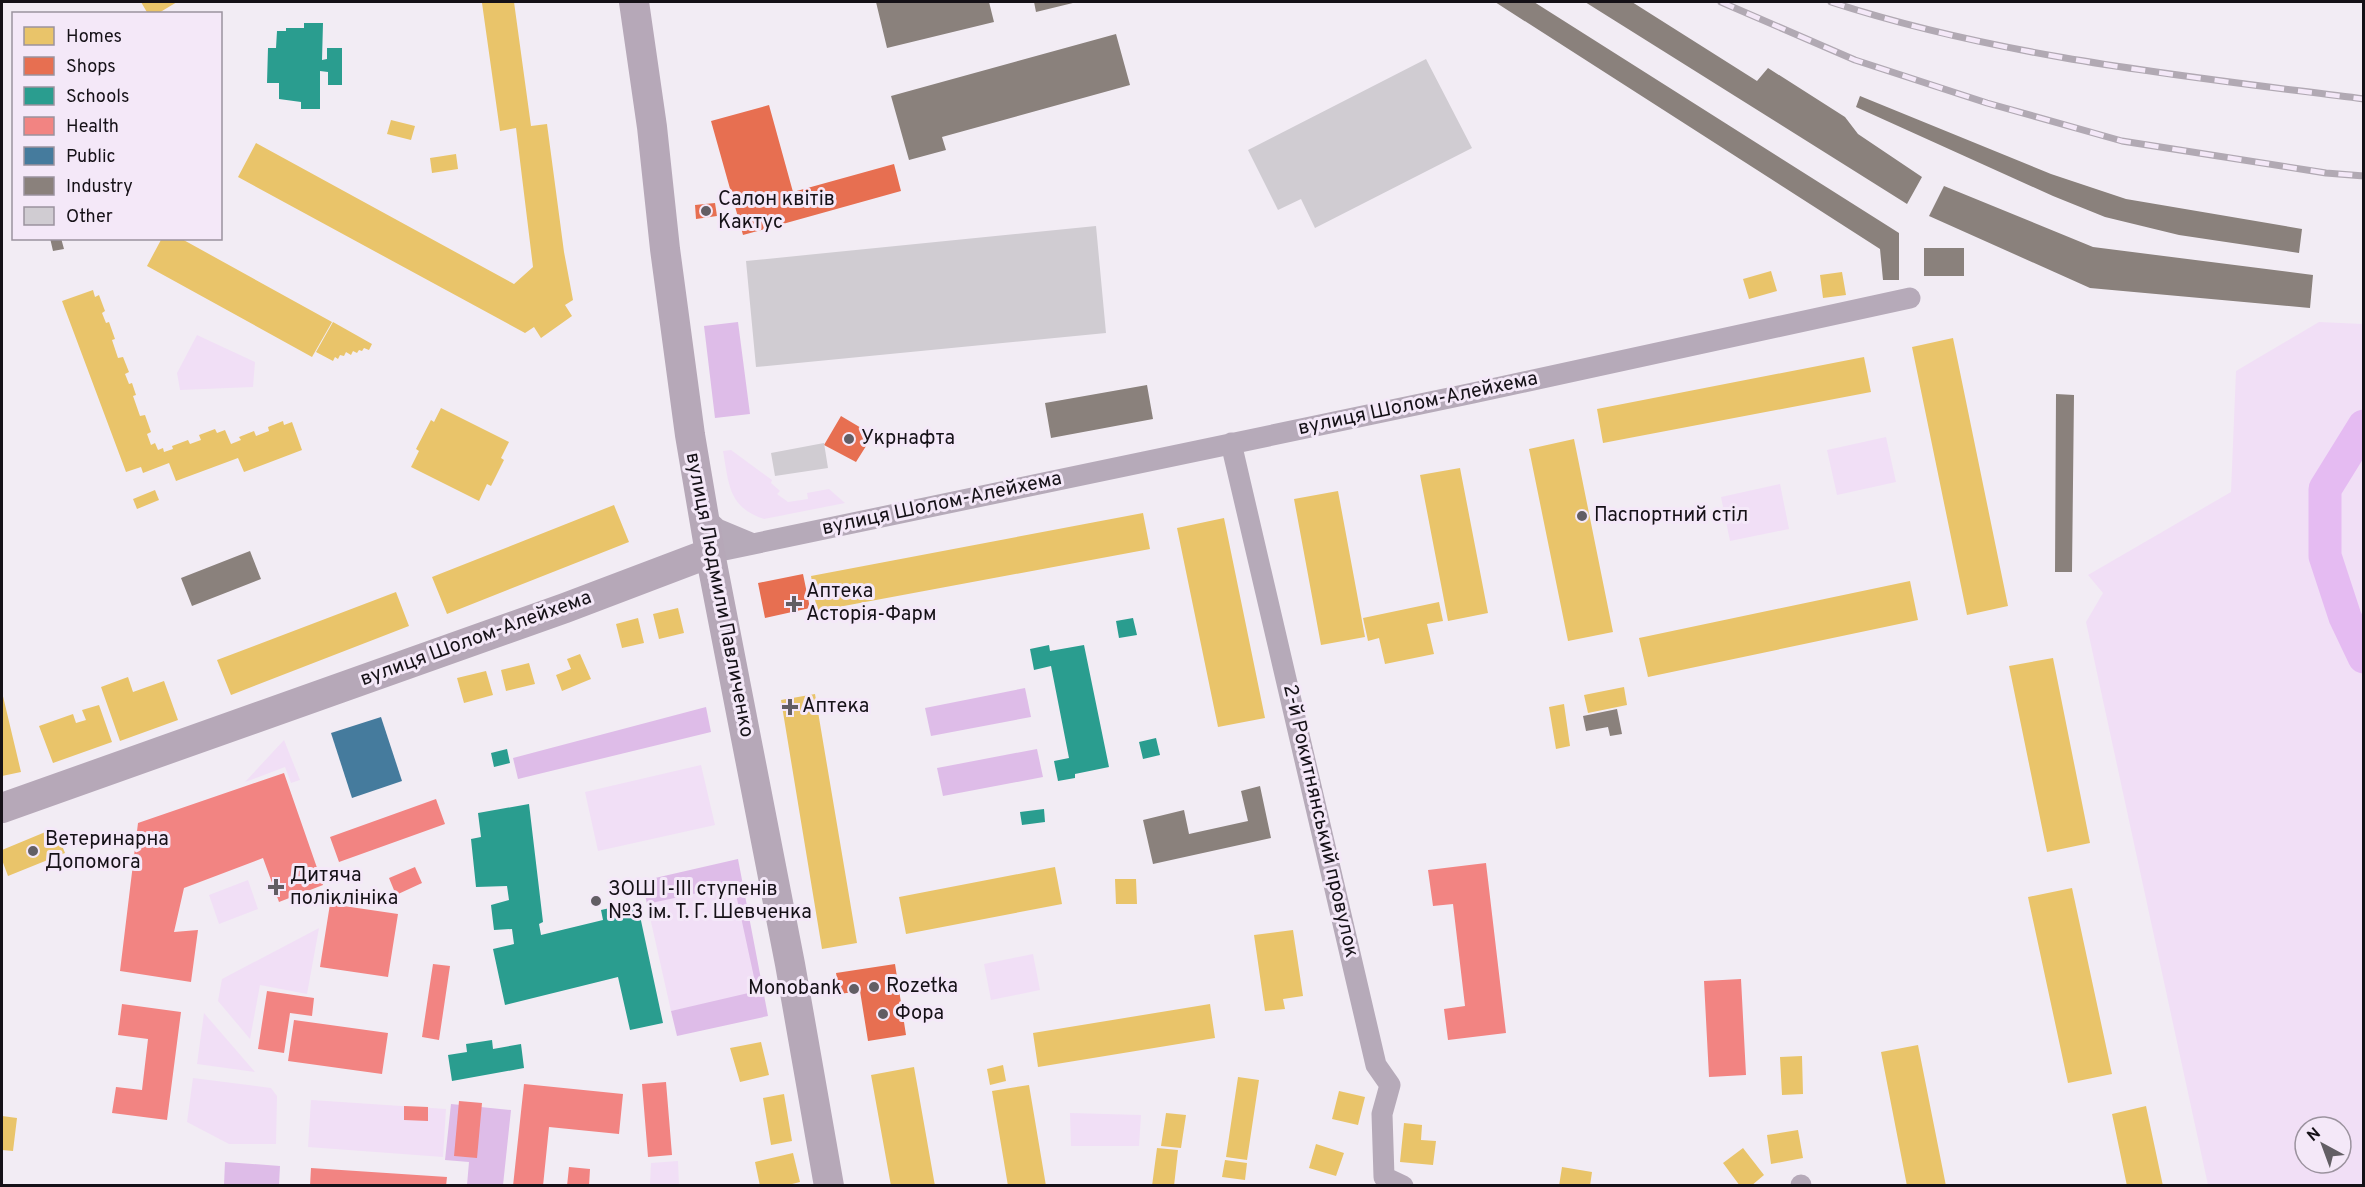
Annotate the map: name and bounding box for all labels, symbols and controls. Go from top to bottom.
legend [12,12,222,240]
text: Homes [66,26,122,49]
text: Shops [66,56,116,79]
text: Schools [66,86,129,109]
text: Health [66,116,119,139]
text: Public [66,146,116,169]
text: Industry [66,176,133,199]
place label: Салон квітів Кактус [718,187,835,236]
marker: Салон квітів Кактус [699,204,713,218]
text: Other [66,206,113,229]
street label: вулиця Шолом-Алейхема [1296,366,1540,442]
place label: Укрнафта [861,426,955,452]
marker: Укрнафта [842,432,856,446]
street label: вулиця Людмили Павличенко [679,450,759,740]
street label: вулиця Шолом-Алейхема [820,466,1064,542]
place label: Паспортний стіл [1594,503,1748,529]
marker: Паспортний стіл [1575,509,1589,523]
place label: Аптека Асторія-Фарм [806,579,936,628]
street label: вулиця Шолом-Алейхема [357,585,595,693]
marker: Аптека Асторія-Фарм [787,597,801,611]
street label: 2-й Рокитнянський провулок [1276,682,1364,960]
place label: Аптека [802,694,869,720]
marker: Аптека [783,700,797,714]
place label: Ветеринарна Допомога [45,827,169,876]
marker: Ветеринарна Допомога [26,844,40,858]
place label: Дитяча поліклініка [290,863,398,912]
place label: ЗОШ І-ІІІ ступенів №3 ім. Т. Г. Шевченка [608,877,812,926]
marker: Дитяча поліклініка [267,878,285,896]
marker: ЗОШ І-ІІІ ступенів №3 ім. Т. Г. Шевченка [589,894,603,908]
place label: Rozetka [886,974,958,1000]
place label: Monobank [748,976,842,1002]
marker: Rozetka [867,980,881,994]
marker: Monobank [847,982,861,996]
place label: Фора [895,1001,944,1027]
marker: Фора [876,1007,890,1021]
north arrow [2293,1115,2353,1175]
text: N [2304,1124,2325,1147]

